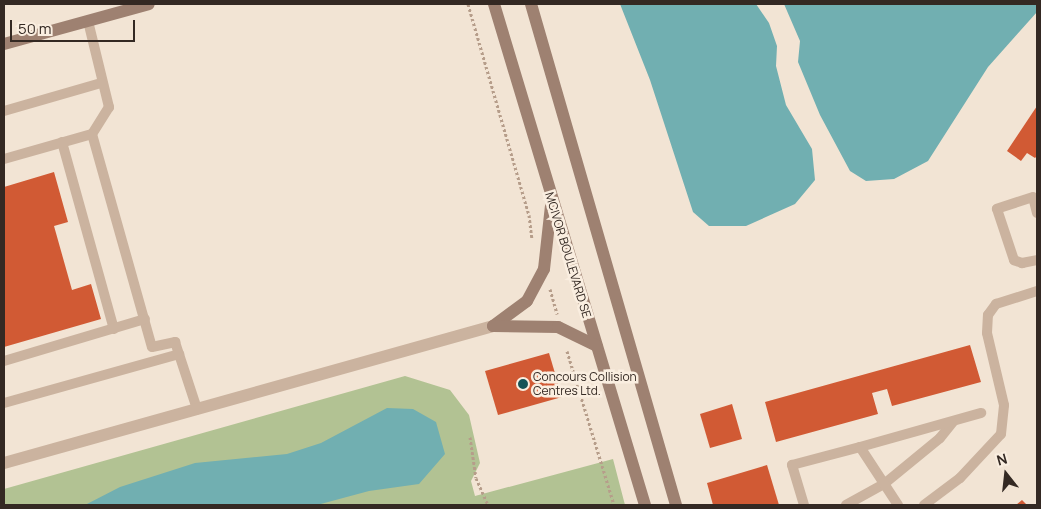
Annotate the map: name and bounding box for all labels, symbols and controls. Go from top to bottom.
scale bar [12,10,138,42]
text: 50 m [18,18,52,39]
street label: MCIVOR BOULEVARD SE [542,190,594,320]
place label: Concours Collision Centres Ltd. [533,370,637,398]
marker: Concours Collision Centres Ltd. [517,378,529,390]
north arrow [981,449,1031,499]
text: N [994,449,1009,470]

